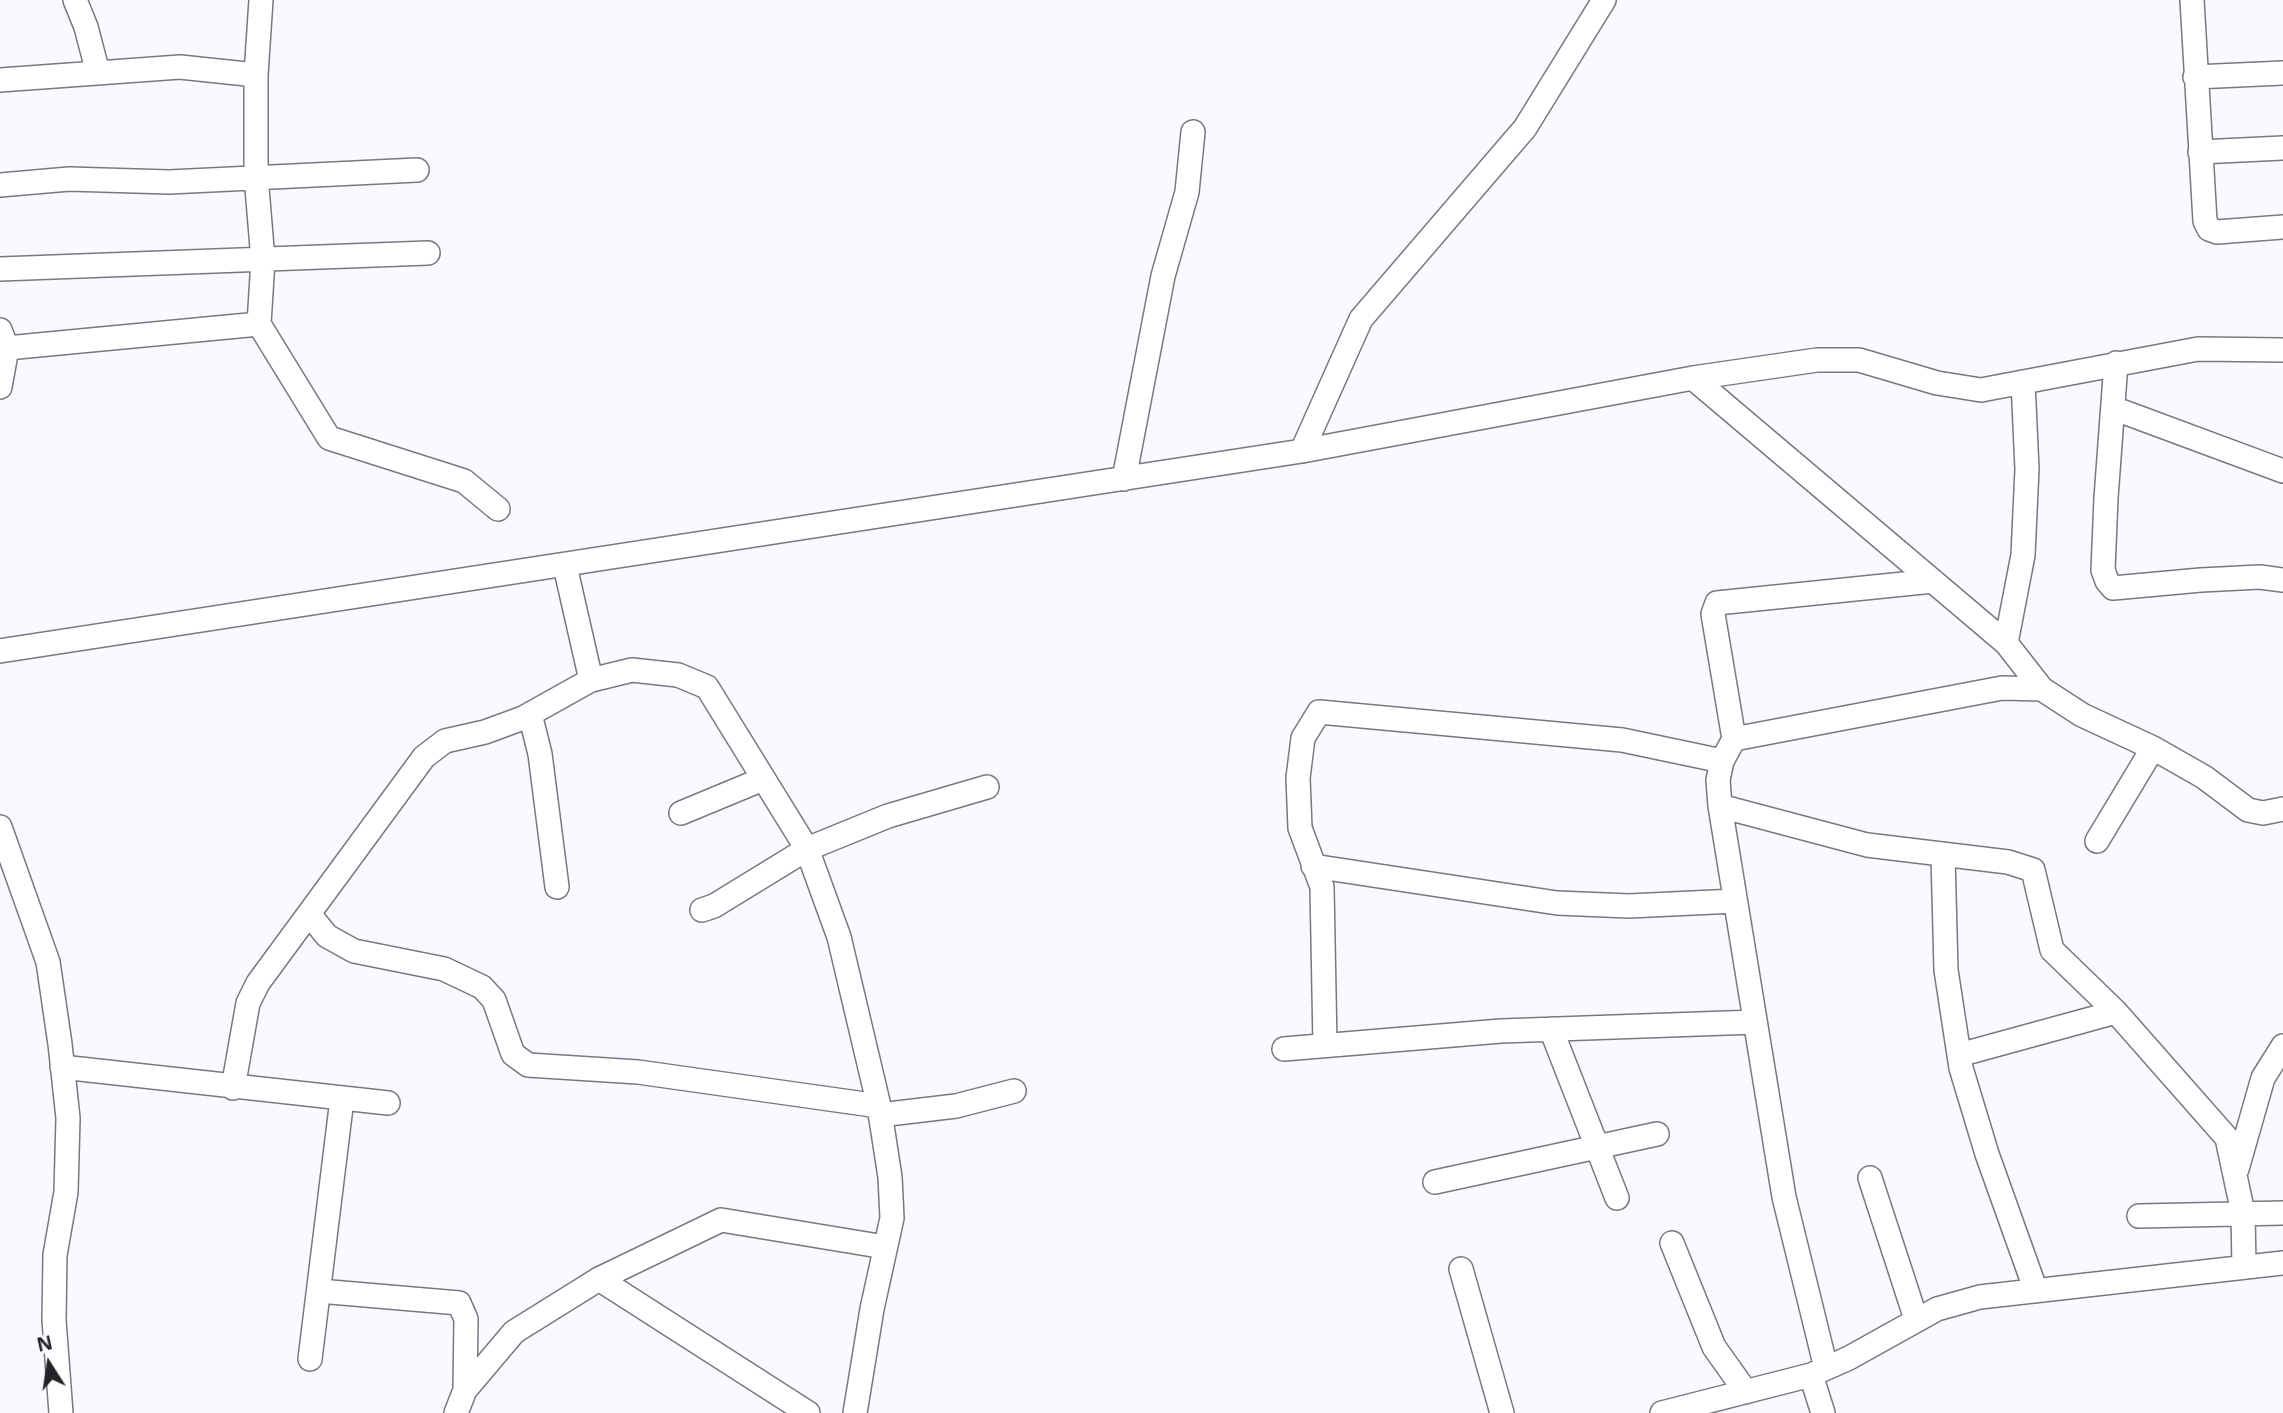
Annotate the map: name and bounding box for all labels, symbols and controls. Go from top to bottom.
north arrow [14,1329,84,1399]
text: N [34,1329,55,1358]

